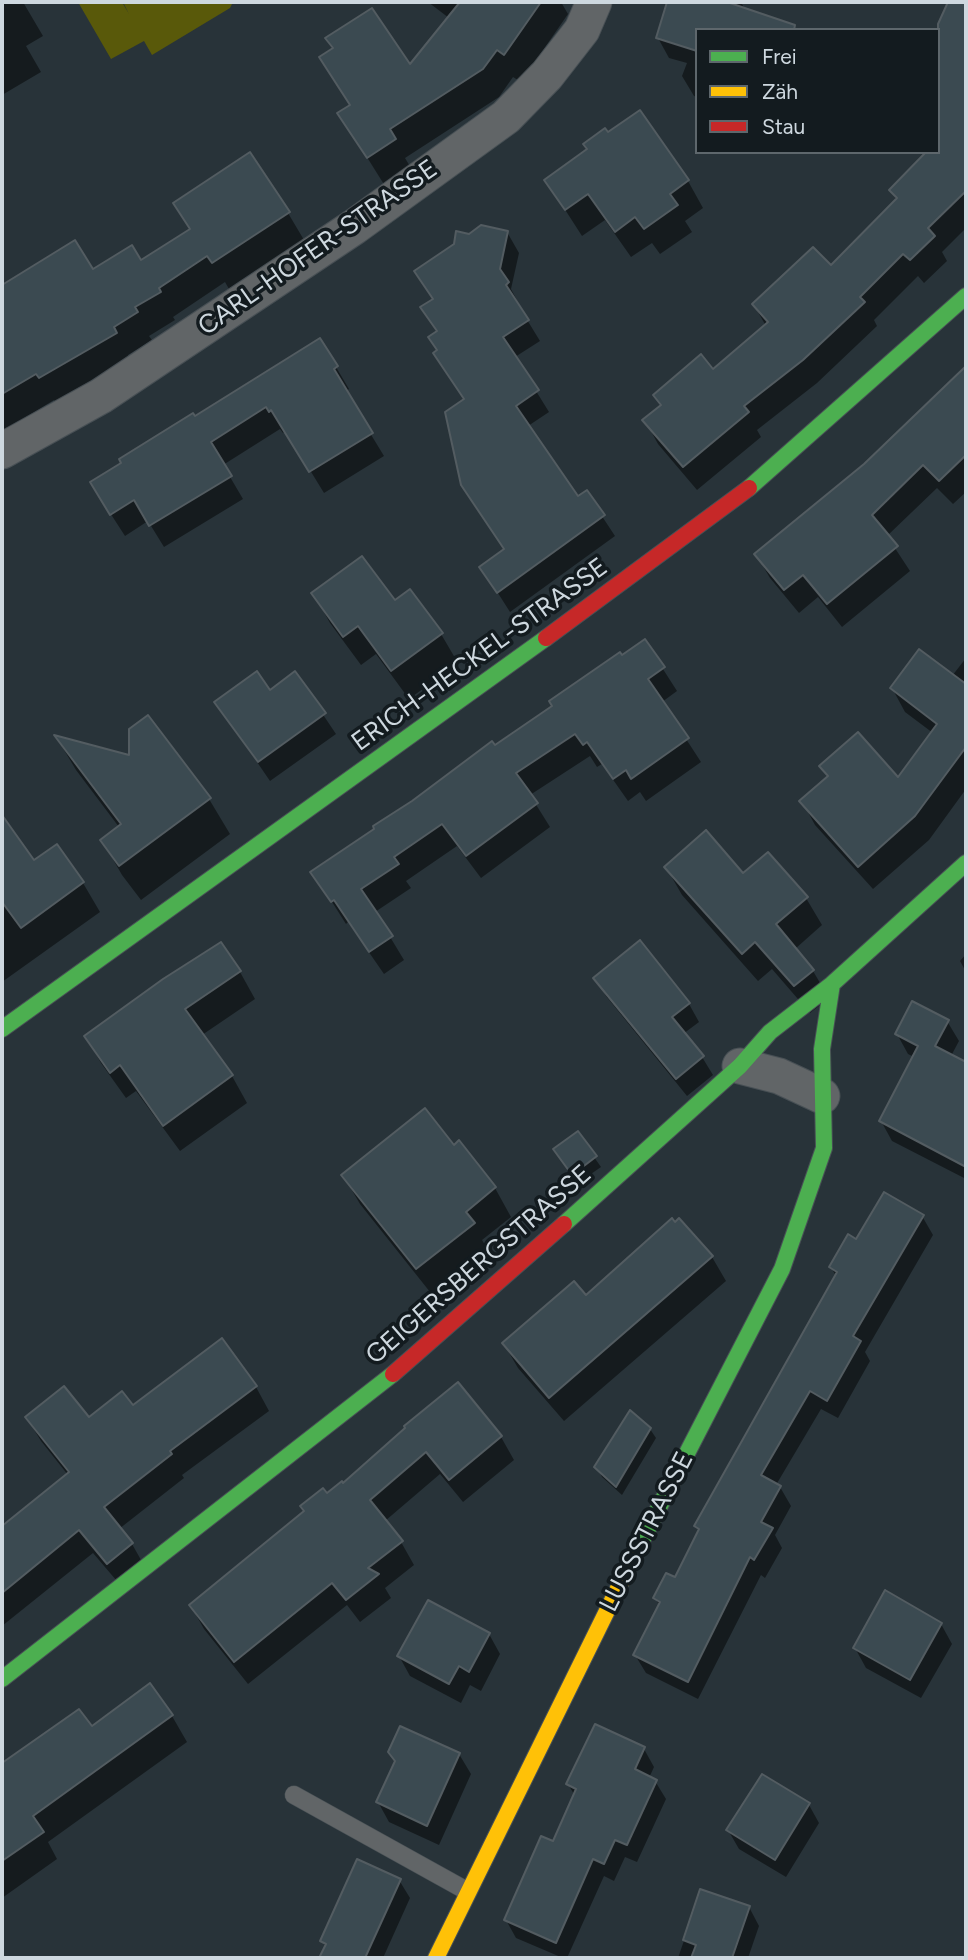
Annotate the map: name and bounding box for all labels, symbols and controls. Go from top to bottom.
legend [695,28,940,154]
text: Frei [762,44,797,69]
text: Zäh [762,79,798,104]
text: Stau [762,114,805,139]
street label: CARL-HOFER-STRASSE [192,154,444,342]
street label: ERICH-HECKEL-STRASSE [346,552,614,758]
street label: GEIGERSBERGSTRASSE [360,1159,598,1371]
street label: LUSSSTRASSE [593,1447,701,1617]

